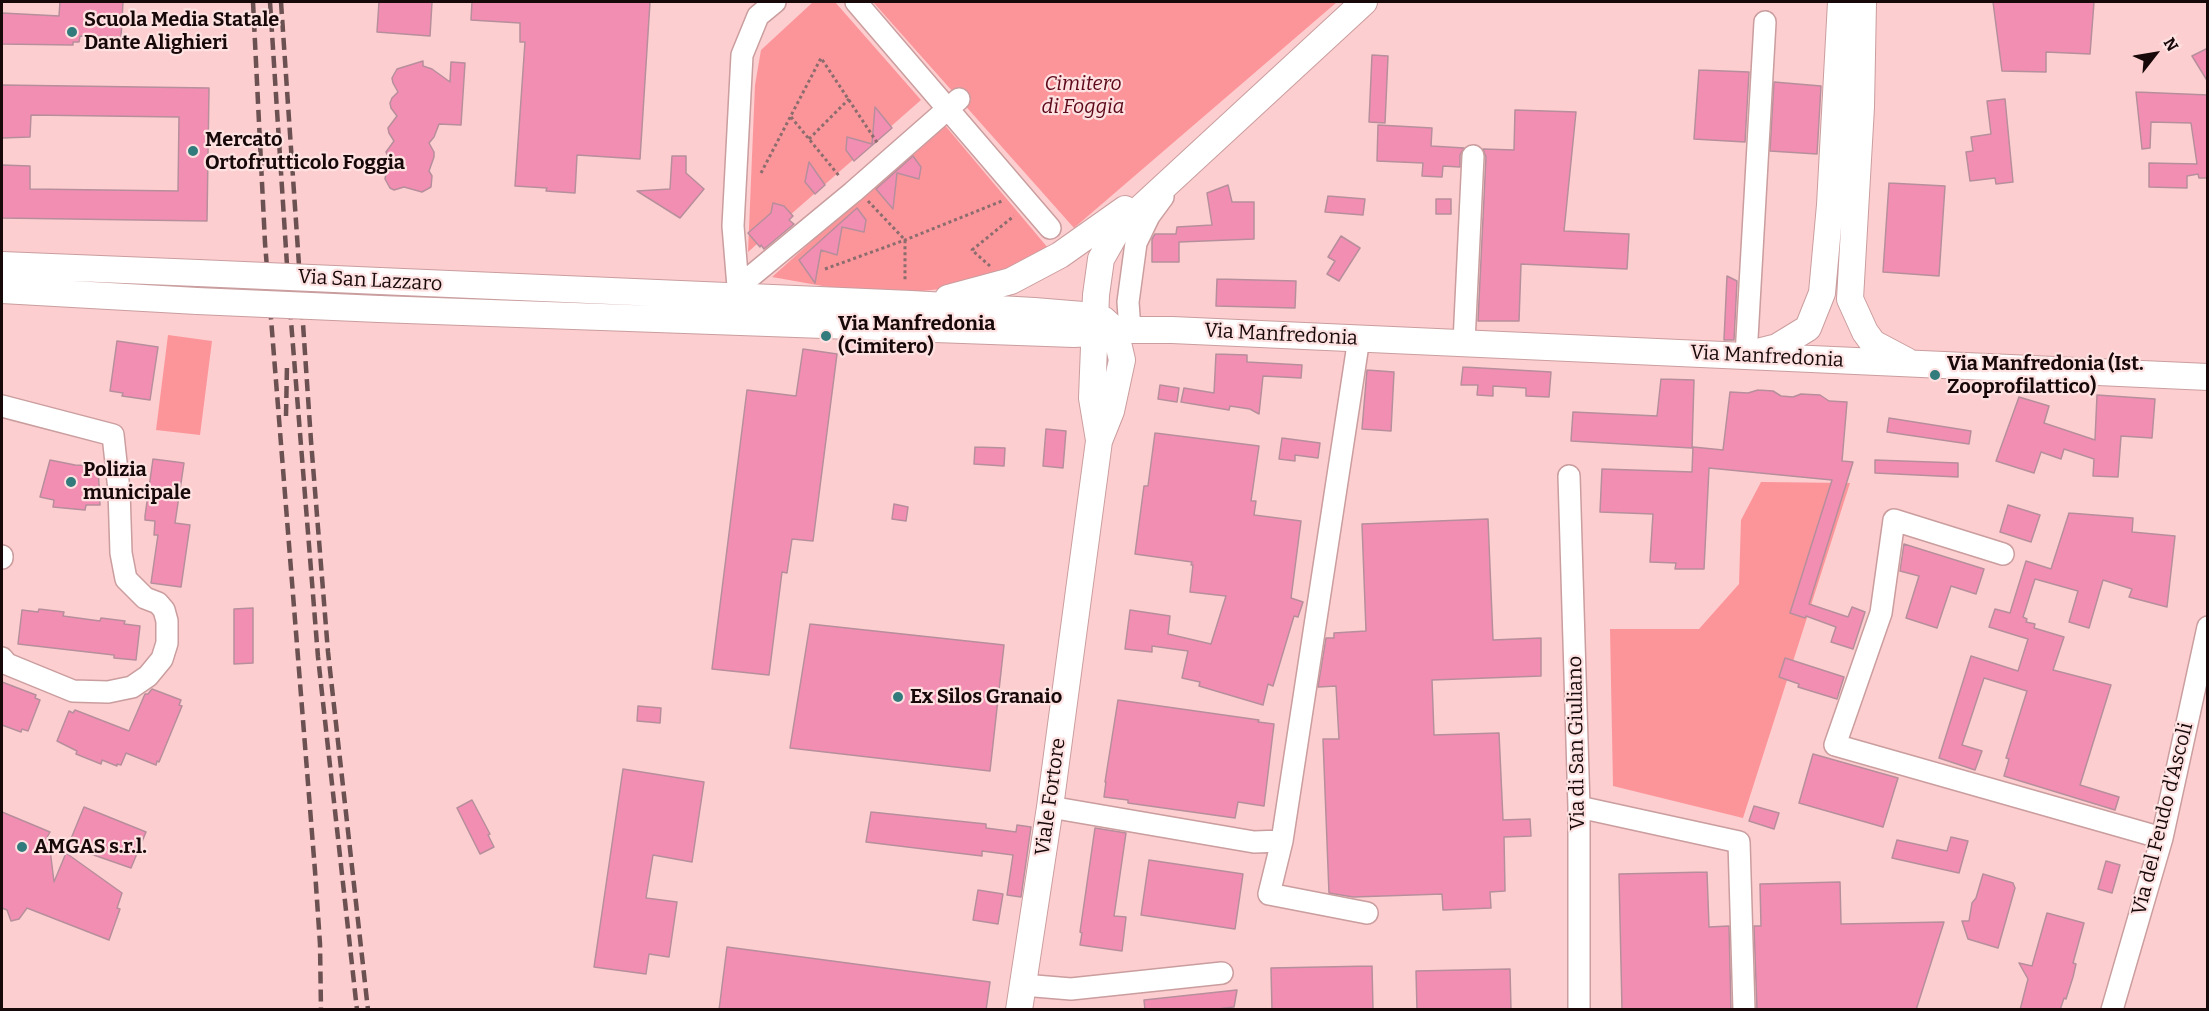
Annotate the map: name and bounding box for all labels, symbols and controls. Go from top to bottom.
place label: Scuola Media Statale Dante Alighieri [84,8,279,55]
north arrow [2125,24,2185,84]
marker: Scuola Media Statale Dante Alighieri [65,25,79,39]
text: N [2160,34,2182,55]
park label: Cimitero di Foggia [1042,72,1124,119]
place label: Mercato Ortofrutticolo Foggia [205,128,405,175]
marker: Mercato Ortofrutticolo Foggia [186,144,200,158]
street label: Via San Lazzaro [297,265,443,297]
place label: Via Manfredonia (Cimitero) [838,312,995,359]
street label: Via Manfredonia [1204,319,1358,351]
marker: Via Manfredonia (Cimitero) [819,329,833,343]
street label: Via Manfredonia [1690,341,1844,373]
place label: Via Manfredonia (Ist. Zooprofilattico) [1947,352,2144,399]
marker: Via Manfredonia (Ist. Zooprofilattico) [1928,368,1942,382]
place label: Polizia municipale [83,458,191,505]
marker: Polizia municipale [64,475,78,489]
street label: Via di San Giuliano [1563,656,1591,830]
place label: Ex Silos Granaio [910,685,1062,709]
marker: Ex Silos Granaio [891,690,905,704]
street label: Via del Feudo d'Ascoli [2127,720,2199,918]
street label: Viale Fortore [1031,737,1071,857]
place label: AMGAS s.r.l. [34,835,147,859]
marker: AMGAS s.r.l. [15,840,29,854]

